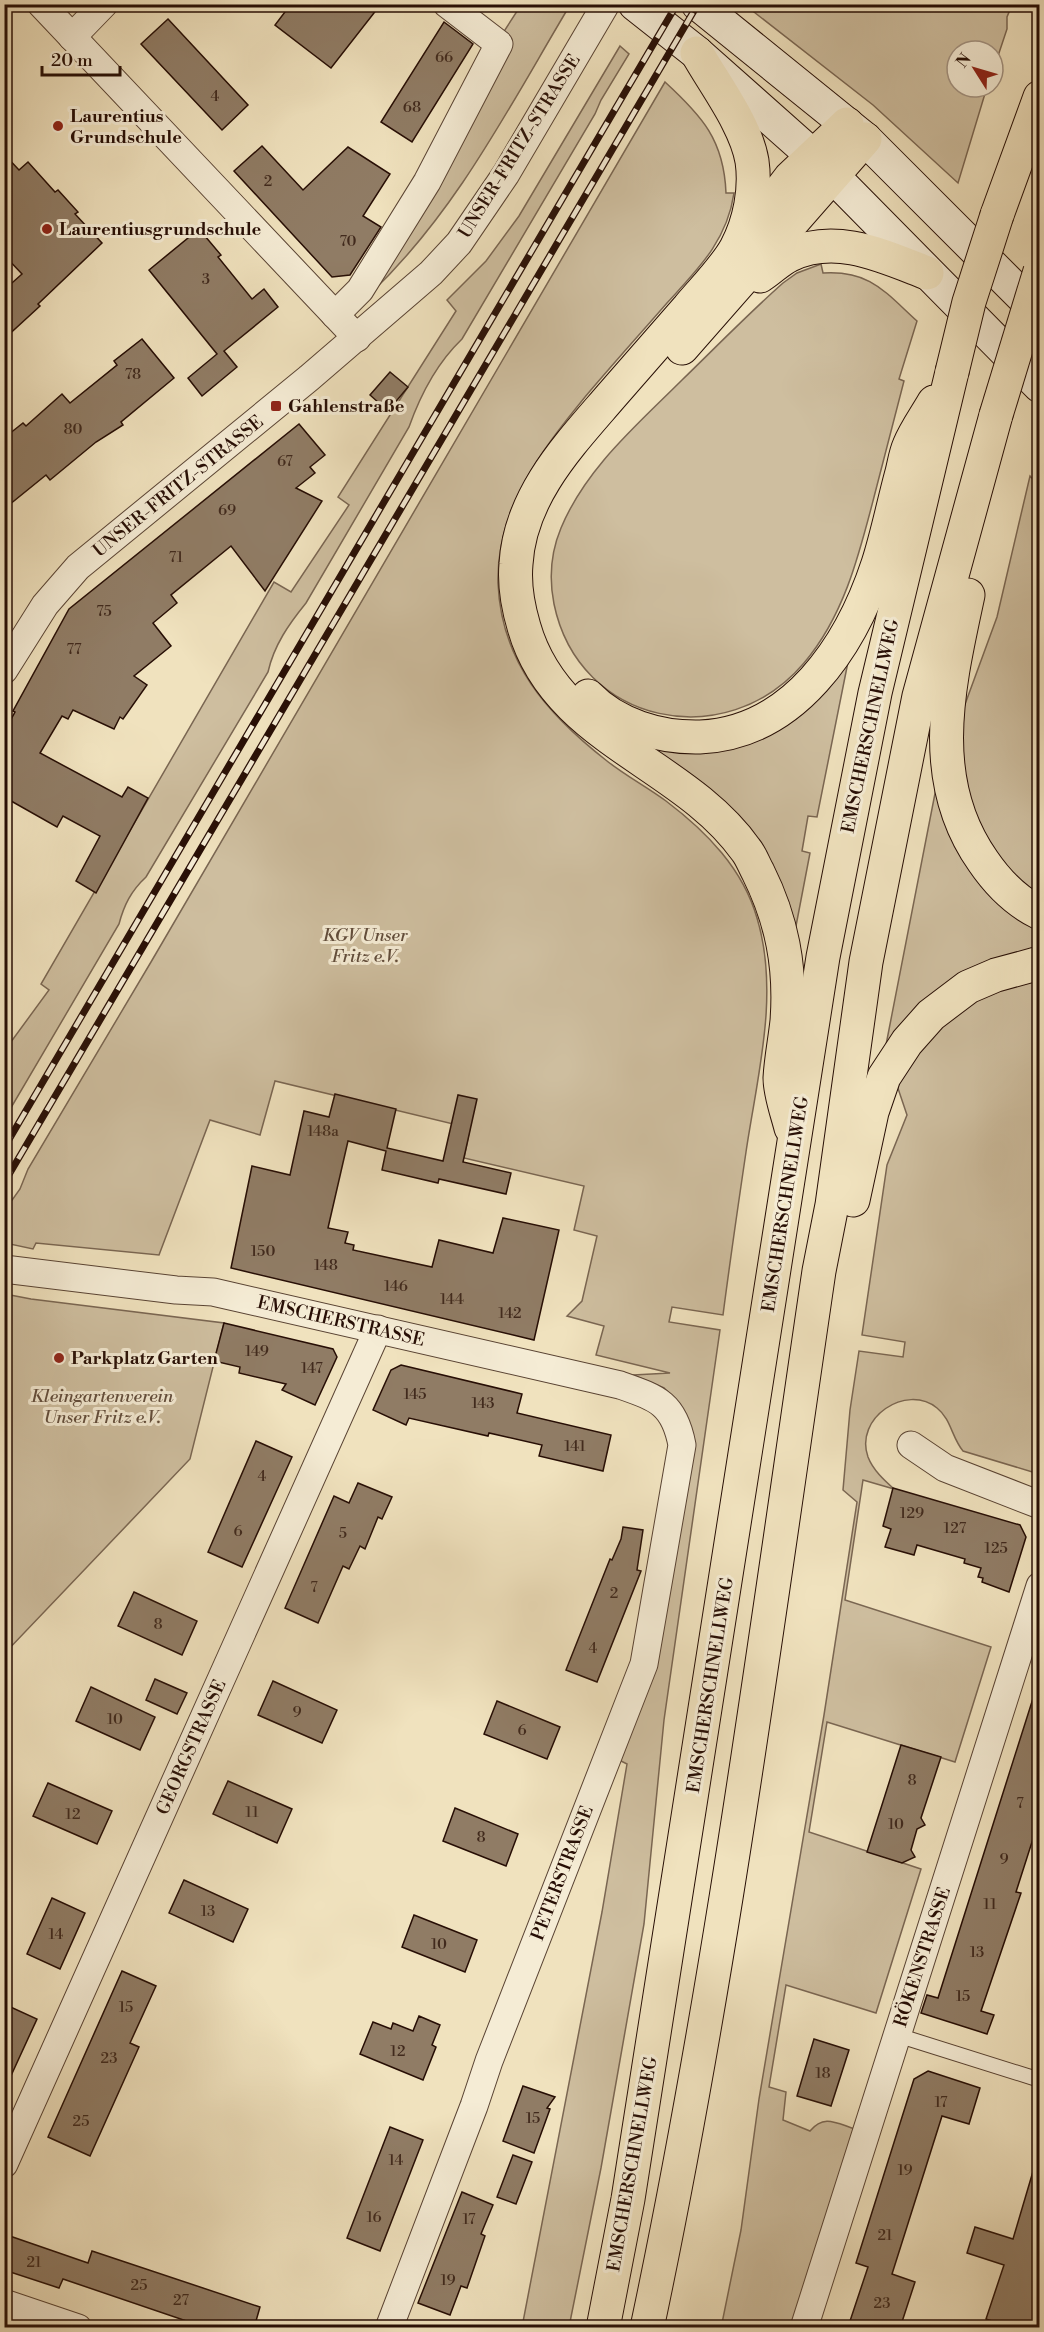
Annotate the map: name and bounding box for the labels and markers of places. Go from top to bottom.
place label: Laurentius Grundschule [70,105,182,149]
marker: Laurentius Grundschule [51,119,65,133]
place label: Laurentiusgrundschule [59,218,262,241]
marker: Laurentiusgrundschule [40,222,54,236]
place label: Gahlenstraße [288,395,405,418]
marker: Gahlenstraße [269,399,283,413]
place label: Parkplatz Garten [71,1347,218,1370]
marker: Parkplatz Garten [52,1351,66,1365]

